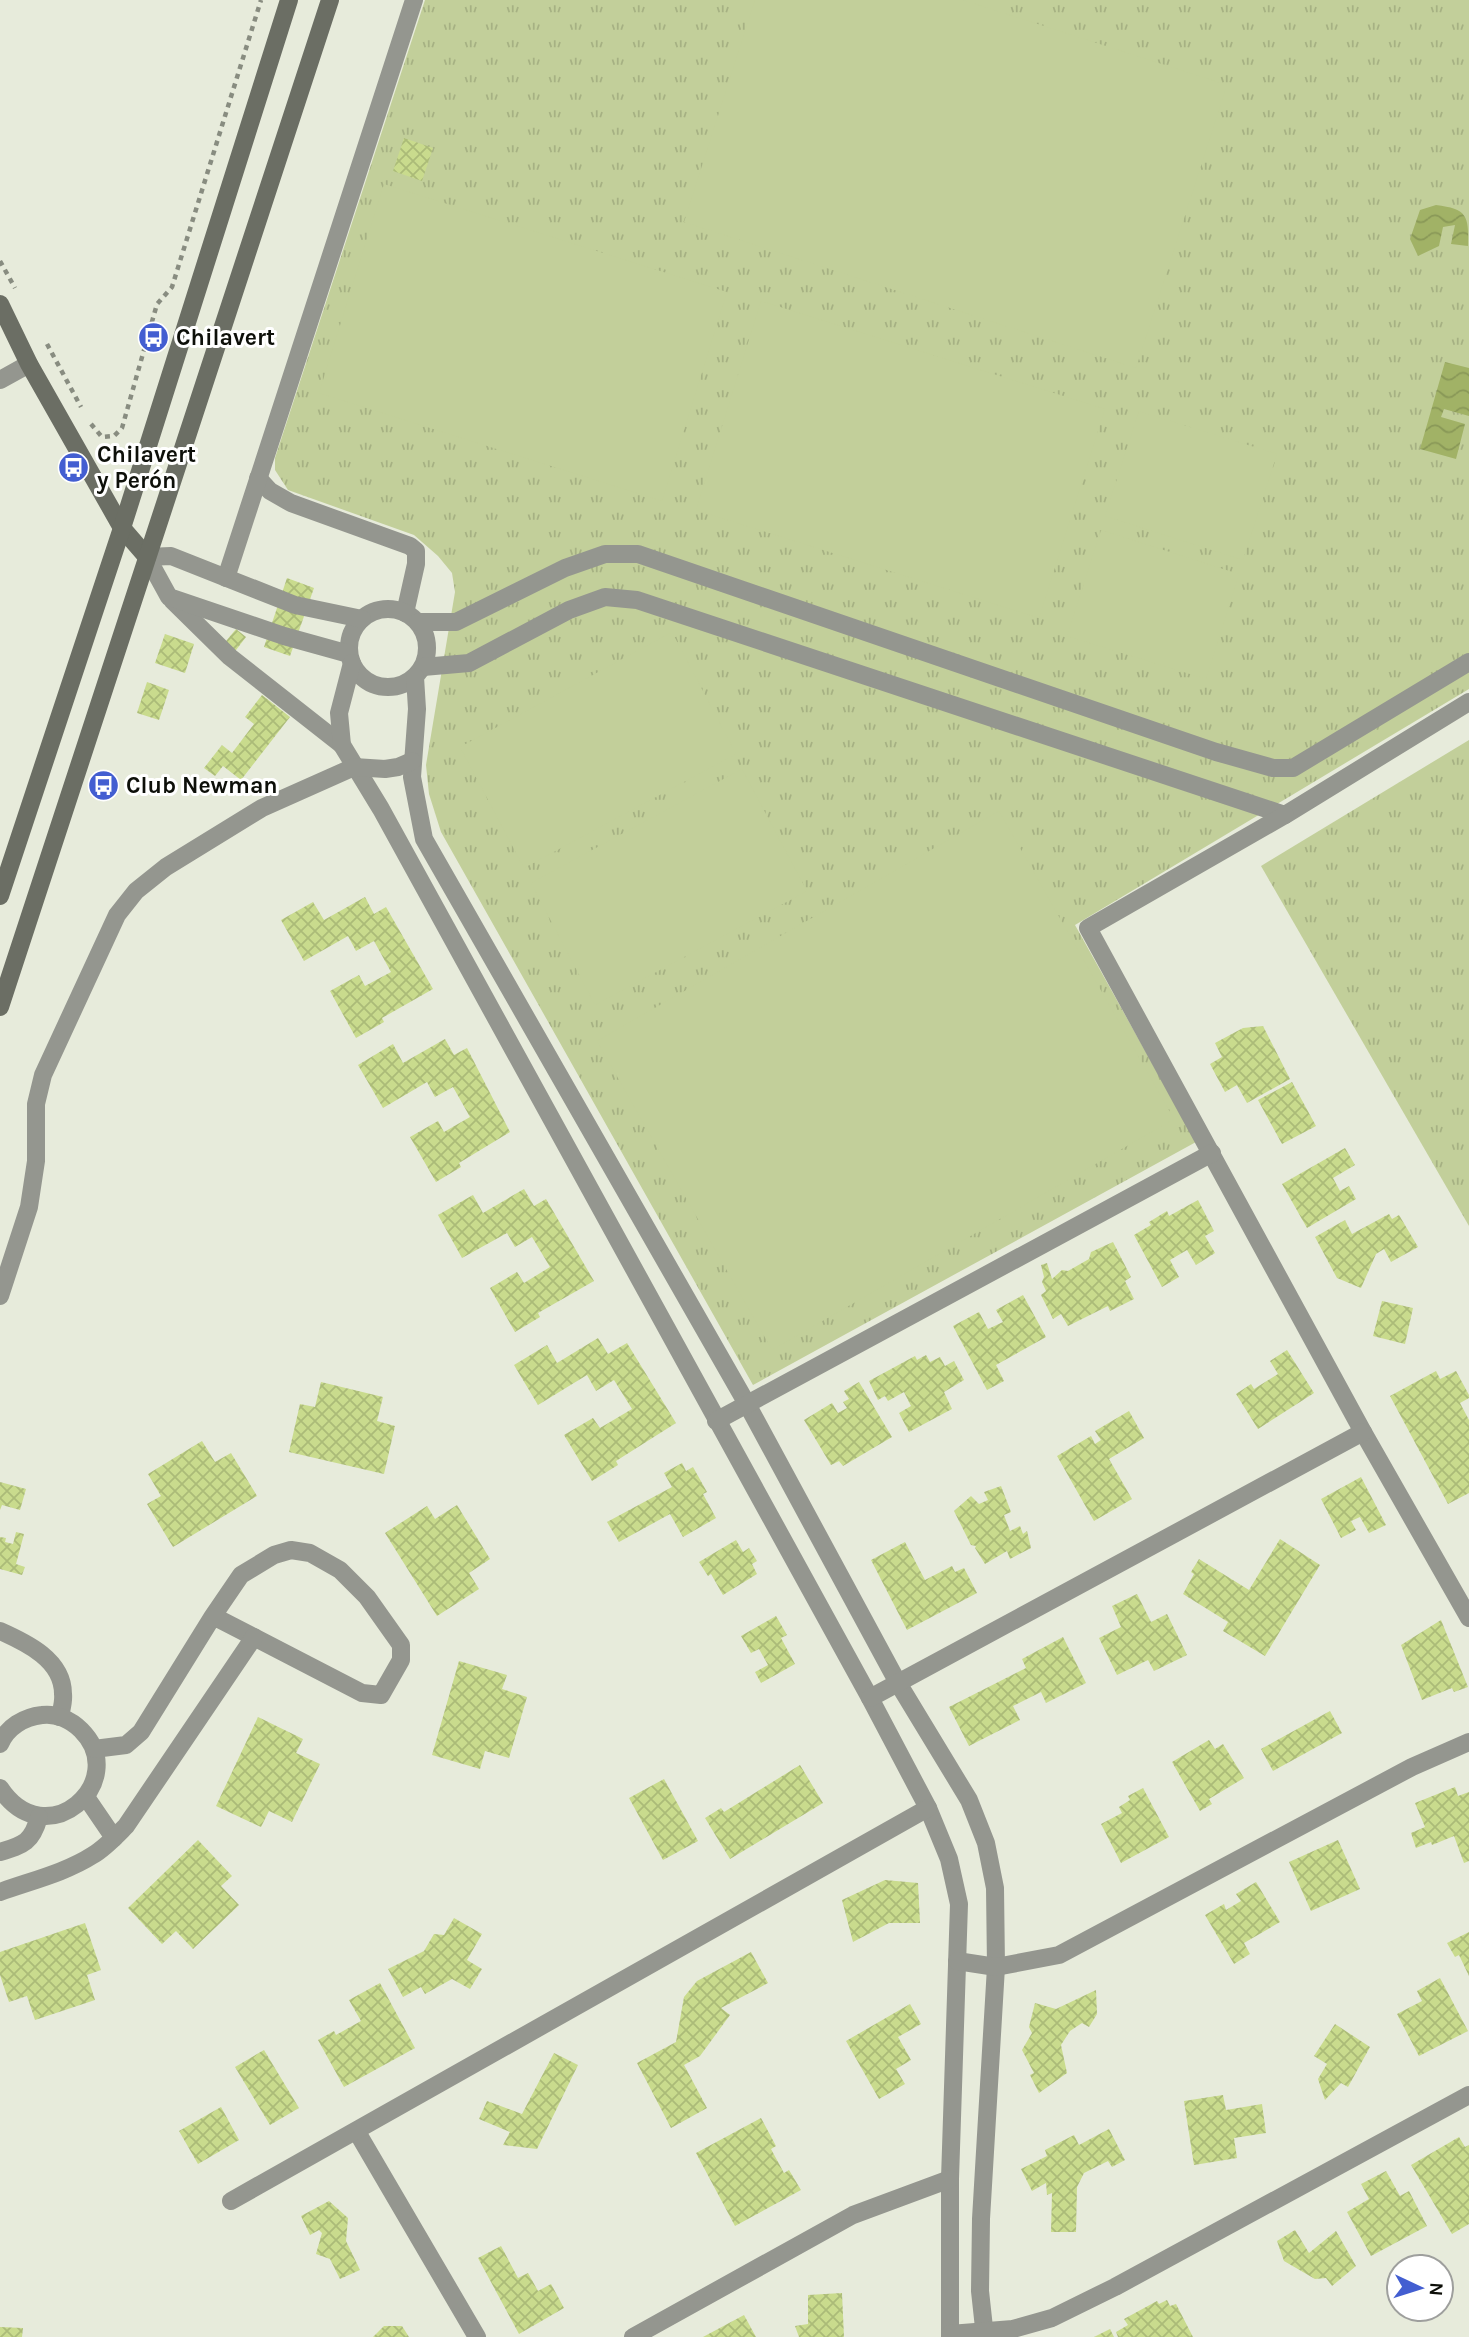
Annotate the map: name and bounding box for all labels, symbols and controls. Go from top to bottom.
bus stop icon: Chilavert [136,320,170,354]
place label: Chilavert [176,324,275,351]
place label: Chilavert y Perón [97,441,196,494]
bus stop icon: Chilavert y Perón [57,450,91,484]
bus stop icon: Club Newman [86,768,120,802]
place label: Club Newman [126,772,278,799]
north arrow [1385,2253,1455,2323]
text: N [1425,2282,1447,2297]

